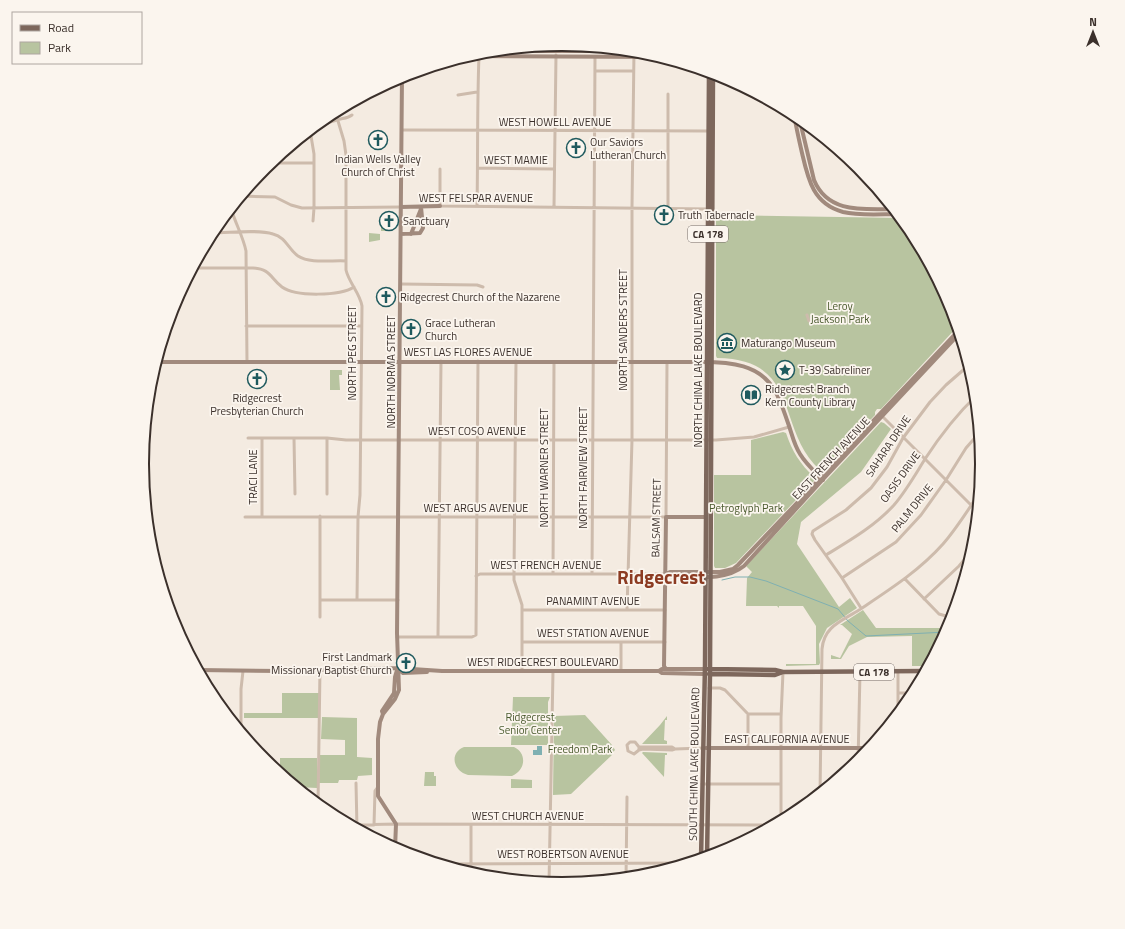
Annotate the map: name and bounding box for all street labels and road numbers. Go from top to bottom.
street label: WEST HOWELL AVENUE [499,114,611,130]
street label: WEST MAMIE [484,152,548,168]
street label: WEST FELSPAR AVENUE [419,190,533,206]
road number: CA 178 [688,226,728,242]
street label: NORTH SANDERS STREET [615,269,631,391]
street label: NORTH CHINA LAKE BOULEVARD [690,292,706,448]
street label: NORTH PEG STREET [344,305,360,401]
street label: NORTH NORMA STREET [383,315,399,429]
street label: WEST LAS FLORES AVENUE [404,344,532,360]
street label: NORTH FAIRVIEW STREET [575,407,591,529]
street label: NORTH WARNER STREET [536,408,552,528]
street label: SAHARA DRIVE [861,412,915,480]
street label: EAST FRENCH AVENUE [788,413,874,503]
street label: WEST COSO AVENUE [428,423,526,439]
street label: OASIS DRIVE [876,448,924,506]
street label: TRACI LANE [245,449,261,505]
street label: BALSAM STREET [647,478,665,558]
street label: PALM DRIVE [887,480,937,536]
street label: WEST ARGUS AVENUE [424,500,528,516]
street label: WEST FRENCH AVENUE [490,557,602,573]
street label: PANAMINT AVENUE [546,593,640,609]
street label: WEST STATION AVENUE [537,625,649,641]
street label: WEST RIDGECREST BOULEVARD [467,654,619,670]
road number: CA 178 [854,664,894,680]
street label: SOUTH CHINA LAKE BOULEVARD [685,687,703,841]
street label: EAST CALIFORNIA AVENUE [724,731,850,747]
street label: WEST CHURCH AVENUE [472,808,584,824]
street label: WEST ROBERTSON AVENUE [497,846,629,862]

